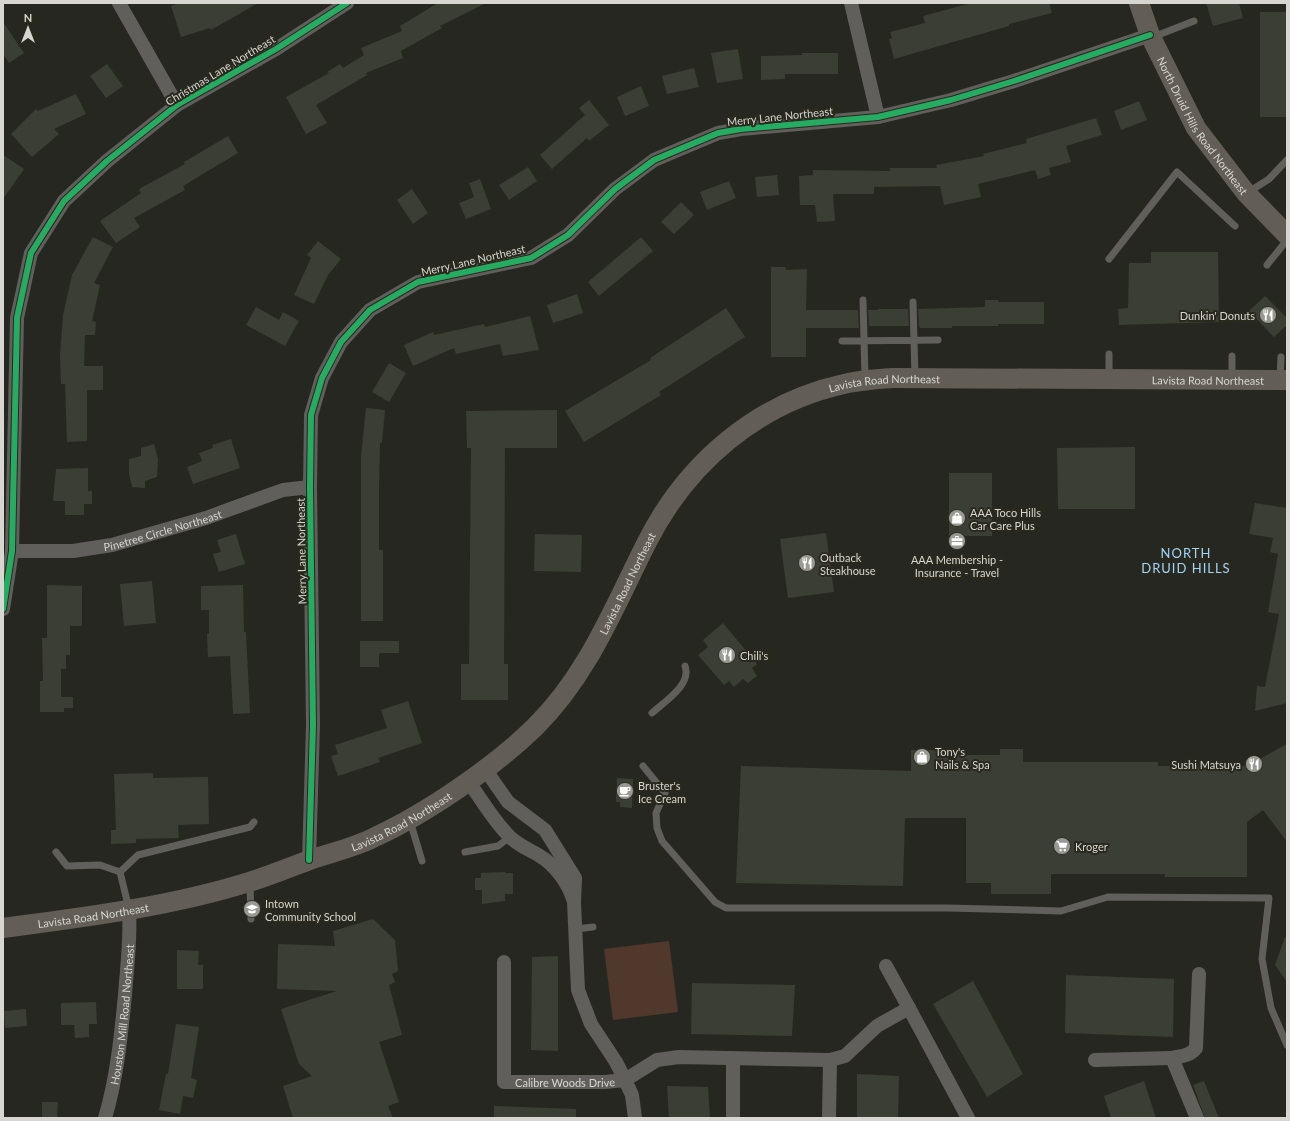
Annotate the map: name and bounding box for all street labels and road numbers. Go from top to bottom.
street label: Christmas Lane Northeast [163,32,277,108]
street label: North Druid Hills Road Northeast [1155,54,1251,197]
street label: Merry Lane Northeast [726,104,834,128]
street label: Merry Lane Northeast [420,242,526,278]
street label: Lavista Road Northeast [827,371,940,394]
street label: Lavista Road Northeast [1152,373,1264,386]
street label: Merry Lane Northeast [294,498,308,604]
street label: Pinetree Circle Northeast [103,506,223,553]
street label: Lavista Road Northeast [596,530,658,636]
street label: Lavista Road Northeast [349,789,454,853]
street label: Lavista Road Northeast [37,900,150,930]
street label: Houston Mill Road Northeast [107,944,135,1086]
street label: Calibre Woods Drive [515,1075,616,1089]

